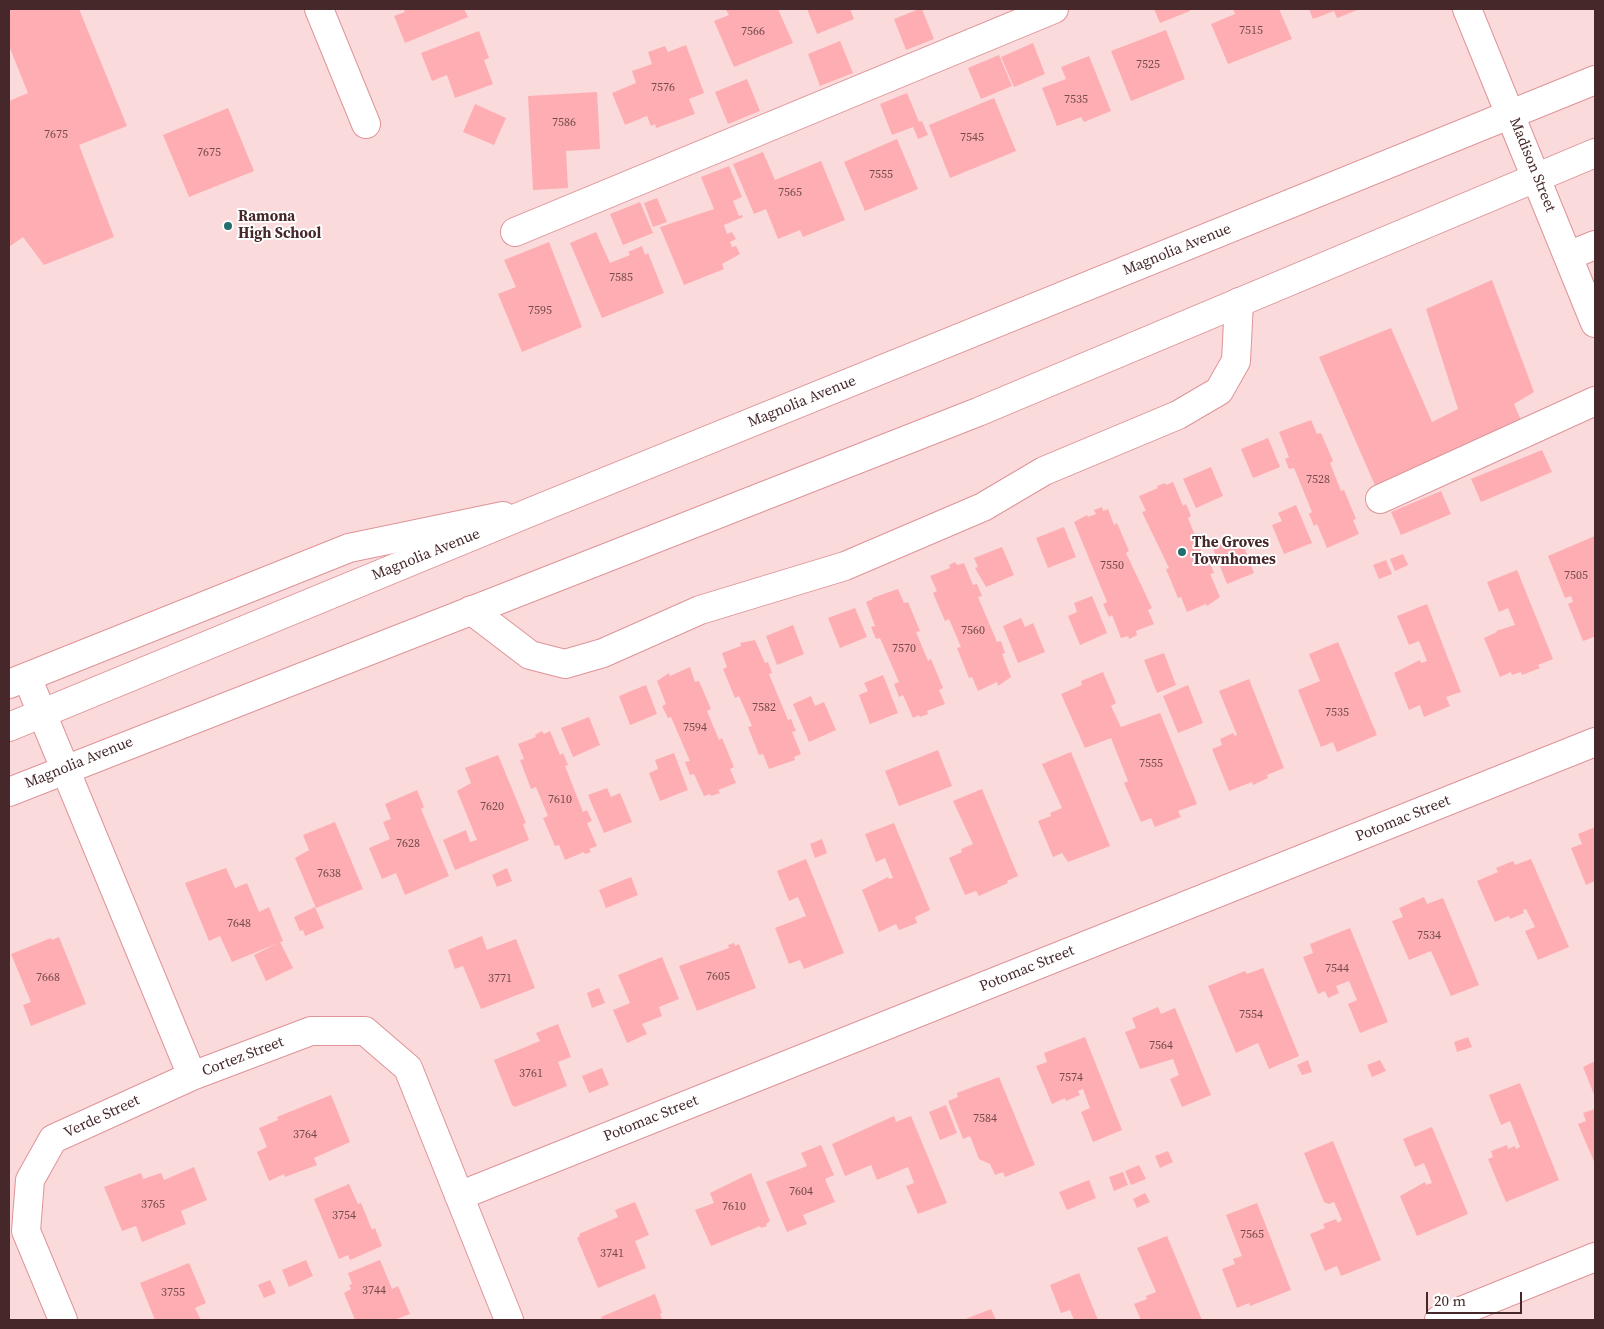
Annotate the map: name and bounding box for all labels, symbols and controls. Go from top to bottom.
house number: 7515 [1239,24,1263,38]
house number: 7566 [741,25,765,39]
house number: 7525 [1136,58,1160,72]
house number: 7576 [651,81,675,95]
house number: 7535 [1064,93,1088,107]
street label: Madison Street [1505,115,1559,215]
house number: 7586 [552,116,576,130]
house number: 7675 [44,128,68,142]
house number: 7545 [960,131,984,145]
house number: 7675 [197,146,221,160]
house number: 7555 [869,168,893,182]
house number: 7565 [778,186,802,200]
place label: Ramona High School [238,208,321,243]
marker: Ramona High School [222,220,234,232]
street label: Magnolia Avenue [1120,220,1234,280]
house number: 7585 [609,271,633,285]
house number: 7595 [528,304,552,318]
street label: Magnolia Avenue [745,372,859,432]
house number: 7528 [1306,473,1330,487]
street label: Magnolia Avenue [369,525,483,585]
place label: The Groves Townhomes [1192,534,1276,569]
marker: The Groves Townhomes [1176,546,1188,558]
house number: 7550 [1100,559,1124,573]
house number: 7505 [1564,569,1588,583]
house number: 7560 [961,624,985,638]
house number: 7570 [892,642,916,656]
house number: 7582 [752,701,776,715]
house number: 7535 [1325,706,1349,720]
house number: 7594 [683,721,707,735]
street label: Magnolia Avenue [22,733,136,793]
house number: 7555 [1139,757,1163,771]
street label: Potomac Street [1353,792,1453,846]
house number: 7610 [548,793,572,807]
house number: 7620 [480,800,504,814]
house number: 7628 [396,837,420,851]
house number: 7638 [317,867,341,881]
house number: 7648 [227,917,251,931]
house number: 7534 [1417,929,1441,943]
street label: Potomac Street [977,942,1077,996]
house number: 7544 [1325,962,1349,976]
house number: 7605 [706,970,730,984]
house number: 7668 [36,971,60,985]
house number: 3771 [488,972,512,986]
house number: 7554 [1239,1008,1263,1022]
street label: Cortez Street [200,1033,286,1081]
house number: 7564 [1149,1039,1173,1053]
house number: 3761 [519,1067,543,1081]
house number: 7574 [1059,1071,1083,1085]
street label: Verde Street [61,1092,143,1142]
street label: Potomac Street [601,1092,701,1146]
house number: 7584 [973,1112,997,1126]
house number: 3764 [293,1128,317,1142]
house number: 7604 [789,1185,813,1199]
house number: 3765 [141,1198,165,1212]
house number: 7610 [722,1200,746,1214]
house number: 3754 [332,1209,356,1223]
house number: 7565 [1240,1228,1264,1242]
house number: 3741 [600,1247,624,1261]
scale bar [1429,1282,1525,1314]
house number: 3744 [362,1284,386,1298]
house number: 3755 [161,1286,185,1300]
text: 20 m [1434,1290,1466,1311]

